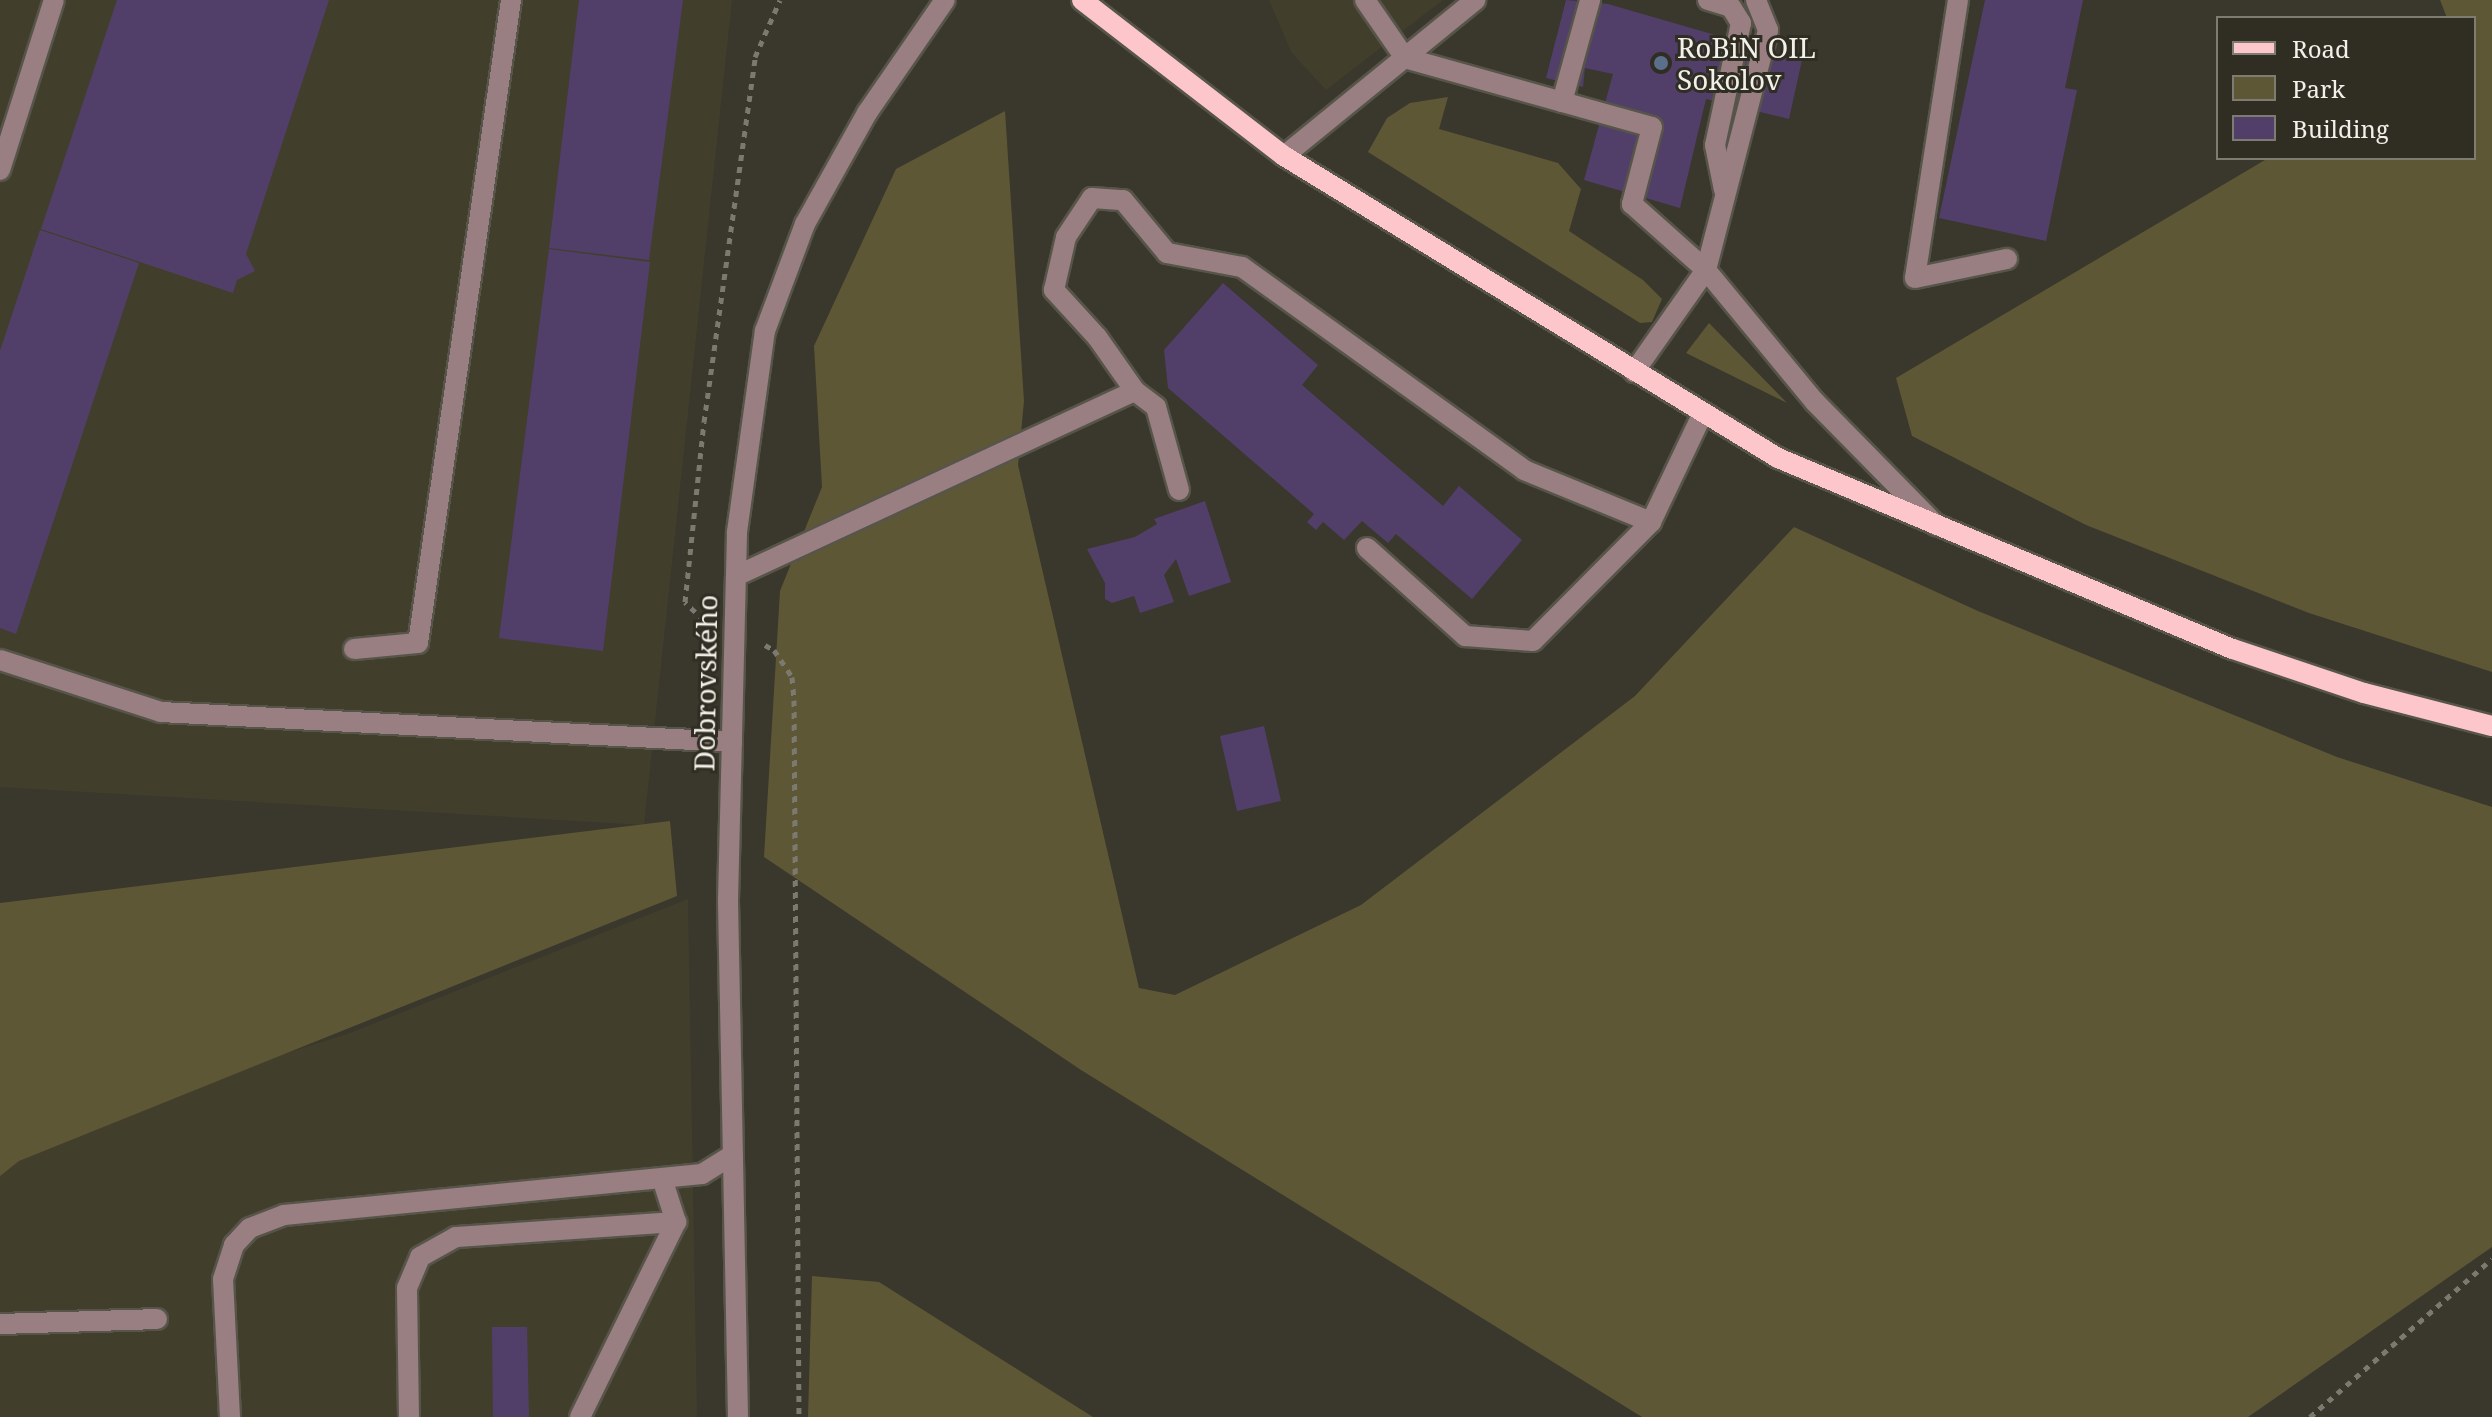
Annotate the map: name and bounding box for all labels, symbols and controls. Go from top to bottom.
legend [2216,16,2476,160]
place label: RoBiN OIL Sokolov [1677,30,1816,96]
text: Road [2292,32,2350,65]
marker: RoBiN OIL Sokolov [1652,54,1670,72]
text: Park [2292,72,2345,105]
text: Building [2292,112,2389,145]
street label: Dobrovského [687,594,723,772]

